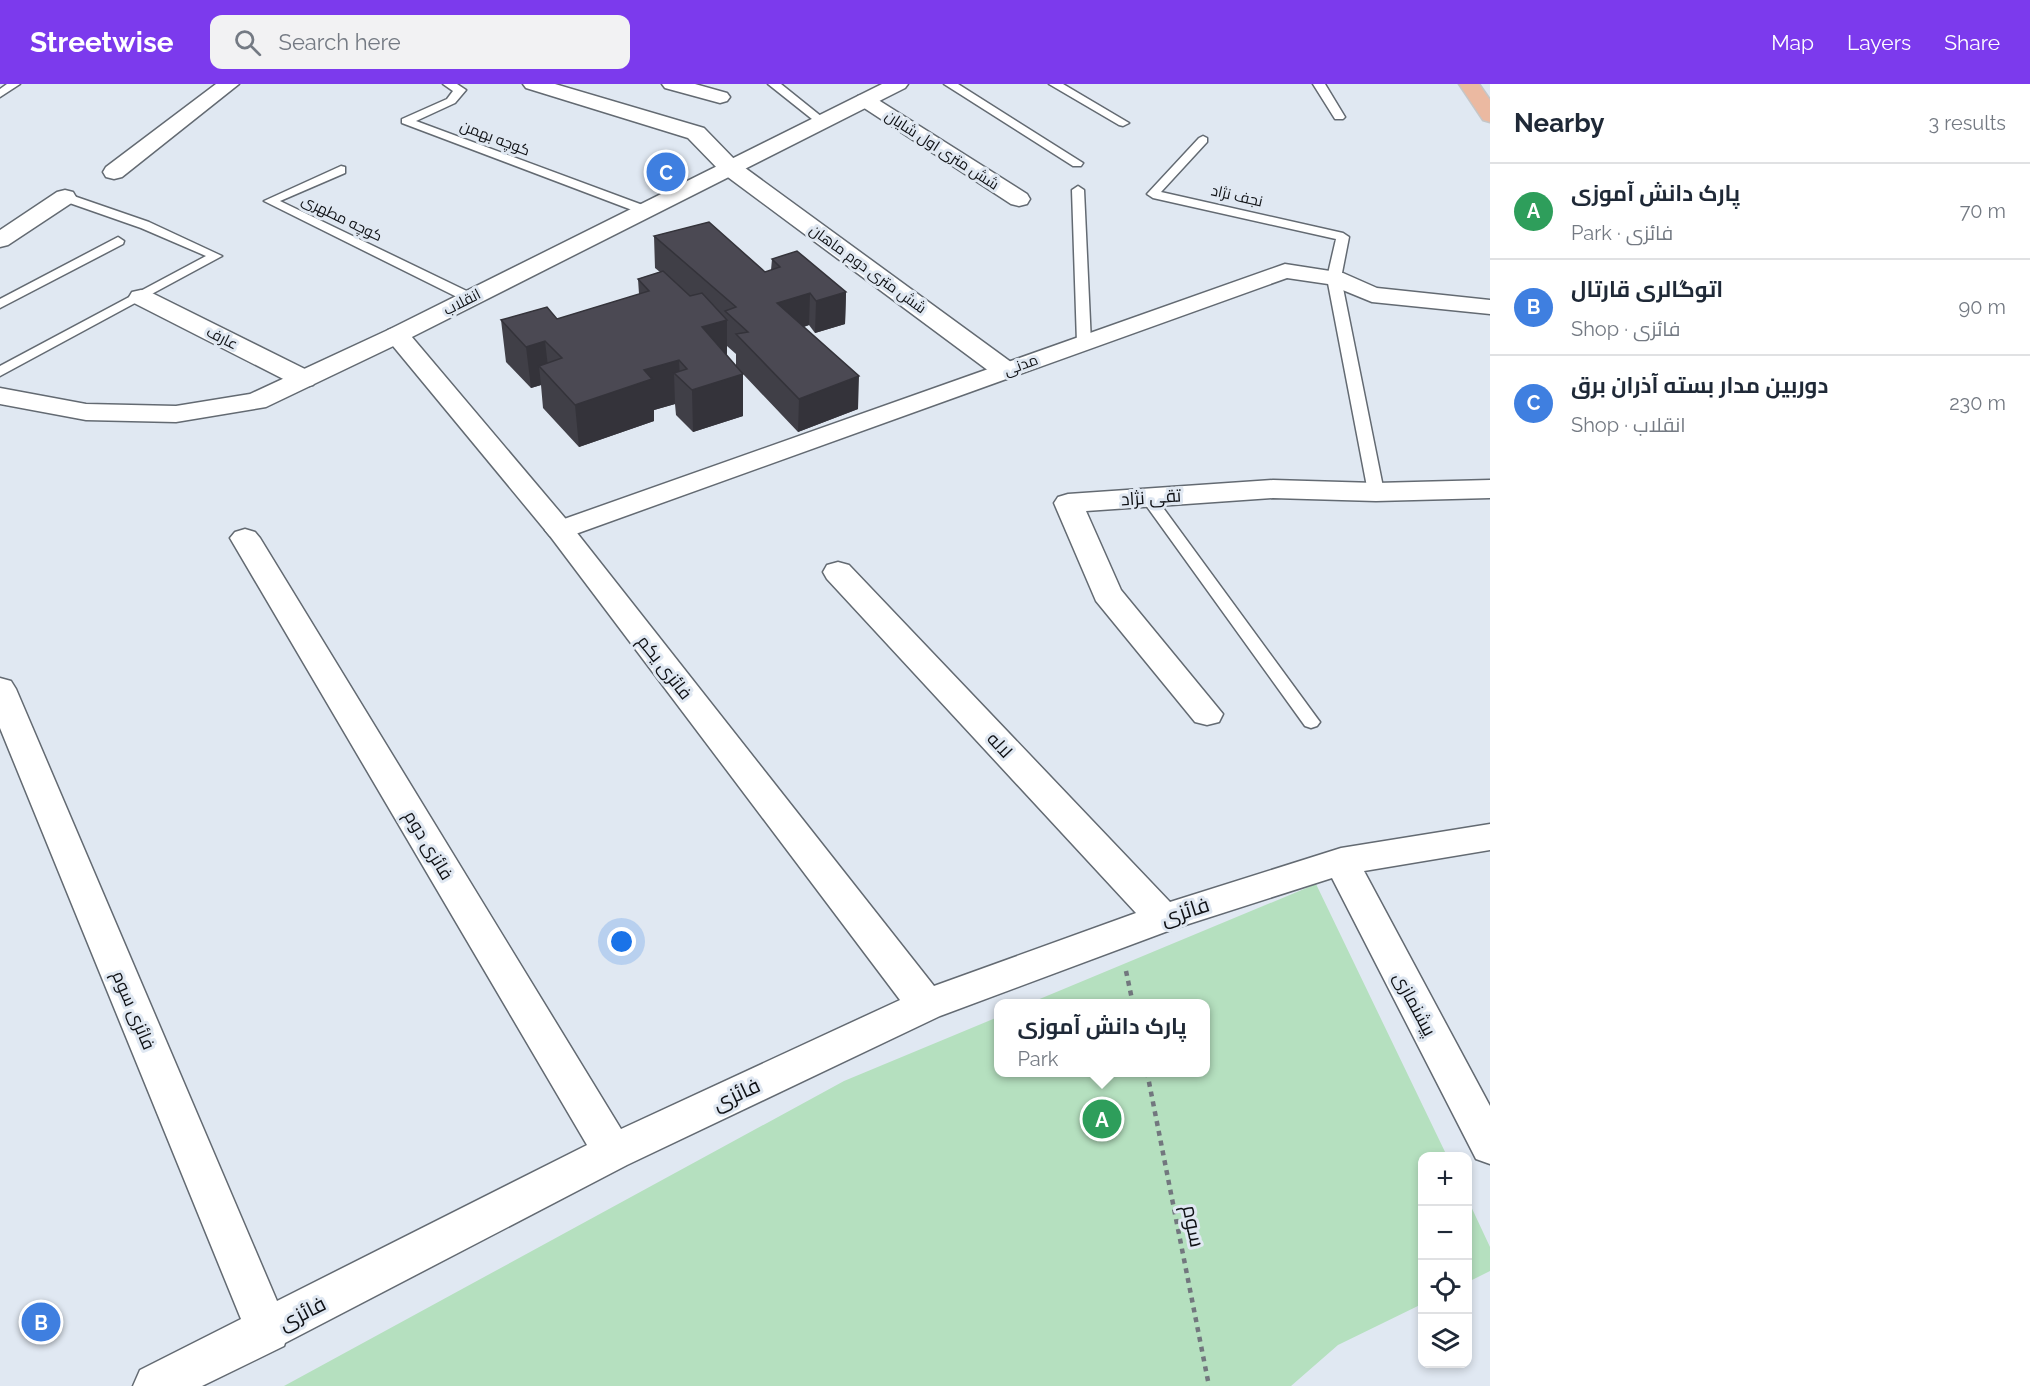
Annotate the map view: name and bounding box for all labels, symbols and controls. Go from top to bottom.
search box [210,15,630,69]
text: Streetwise [30,26,174,59]
icon: search [231,26,264,59]
text: Search here [279,29,401,55]
text: Map [1771,30,1814,55]
text: Layers [1847,30,1911,55]
text: Share [1944,30,2000,55]
street label: شش متری اول شایان [881,106,1002,194]
text: Nearby [1514,108,1604,138]
text: 3 results [1928,111,2006,135]
street label: کوچه بهمن [457,116,532,160]
pin: C [646,150,686,194]
text: پارک دانش آموزی [1571,180,1740,206]
street label: نجف نژاد [1209,181,1265,211]
street label: کوچه مطهری [298,191,385,246]
text: A [1527,199,1540,223]
text: 70 m [1960,199,2006,223]
street label: شش متری دوم ماهان [806,221,930,318]
text: Park · فائزی [1571,221,1673,245]
text: اتو‌گالری قارتال [1571,276,1723,302]
street label: انقلاب [440,285,484,319]
text: B [1527,295,1540,319]
text: 90 m [1959,295,2006,319]
text: Shop · فائزی [1571,317,1680,341]
street label: عارف [203,323,241,353]
street label: مدنی [1002,351,1041,380]
text: دوربین مدار بسته آذران برق [1571,372,1828,398]
text: C [1527,391,1540,415]
text: 230 m [1949,391,2006,415]
text: Shop · انقلاب [1571,413,1686,437]
street label: تقی نژاد [1120,484,1182,511]
street label: فائزی یکم [632,631,697,705]
street label: لاله [983,728,1017,762]
street label: فائزی دوم [398,807,458,884]
street label: فائزی [1158,891,1213,932]
your location [607,927,636,956]
street label: فائزی سوم [106,967,160,1053]
street label: پیشنمازی [1388,969,1441,1041]
popup [994,999,1210,1077]
text: پارک دانش آموزی [1017,1013,1187,1039]
text: Park [1017,1047,1058,1071]
street label: فائزی [708,1072,764,1117]
pin: A [1082,1096,1122,1142]
map controls [1418,1152,1472,1368]
button: + [1418,1152,1472,1206]
street label: سوم [1176,1203,1210,1250]
button: − [1418,1206,1472,1260]
button: locate [1418,1260,1472,1314]
street label: فائزی [274,1291,330,1336]
pin: B [22,1300,60,1344]
button: layers [1418,1314,1472,1368]

